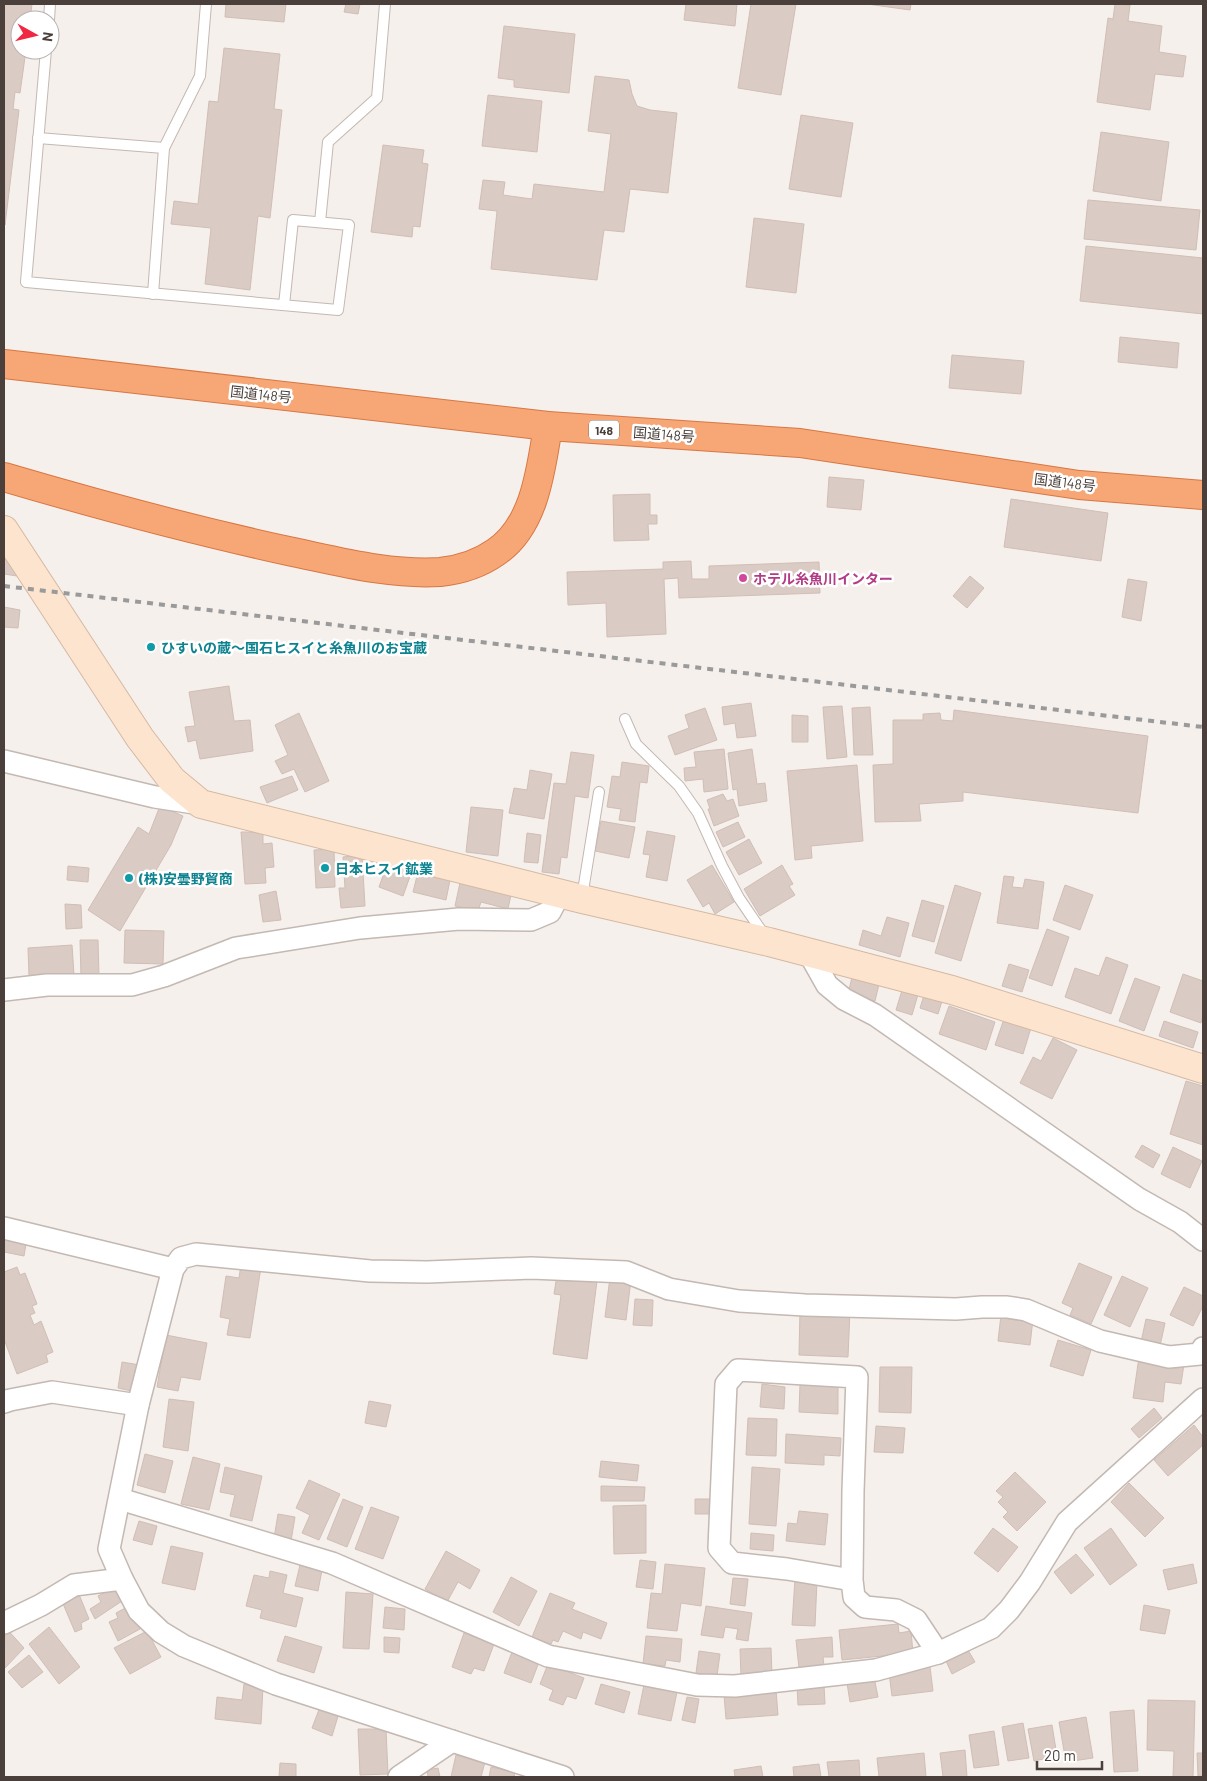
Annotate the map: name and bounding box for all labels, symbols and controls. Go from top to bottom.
north arrow [10,10,60,60]
text: N [39,31,57,43]
street label: 国道148号 [229,382,293,406]
road number: 148 [589,420,619,440]
street label: 国道148号 [633,423,695,445]
street label: 国道148号 [1033,470,1097,494]
place label: ホテル糸魚川インター [753,570,893,587]
marker: ホテル糸魚川インター [737,572,749,584]
place label: ひすいの蔵～国石ヒスイと糸魚川のお宝蔵 [161,639,427,656]
marker: ひすいの蔵～国石ヒスイと糸魚川のお宝蔵 [145,641,157,653]
place label: 日本ヒスイ鉱業 [335,860,433,877]
marker: 日本ヒスイ鉱業 [319,862,331,874]
place label: (株)安曇野貿商 [138,870,233,887]
marker: (株)安曇野貿商 [123,872,135,884]
scale bar [1037,1738,1102,1770]
text: 20 m [1044,1746,1076,1764]

